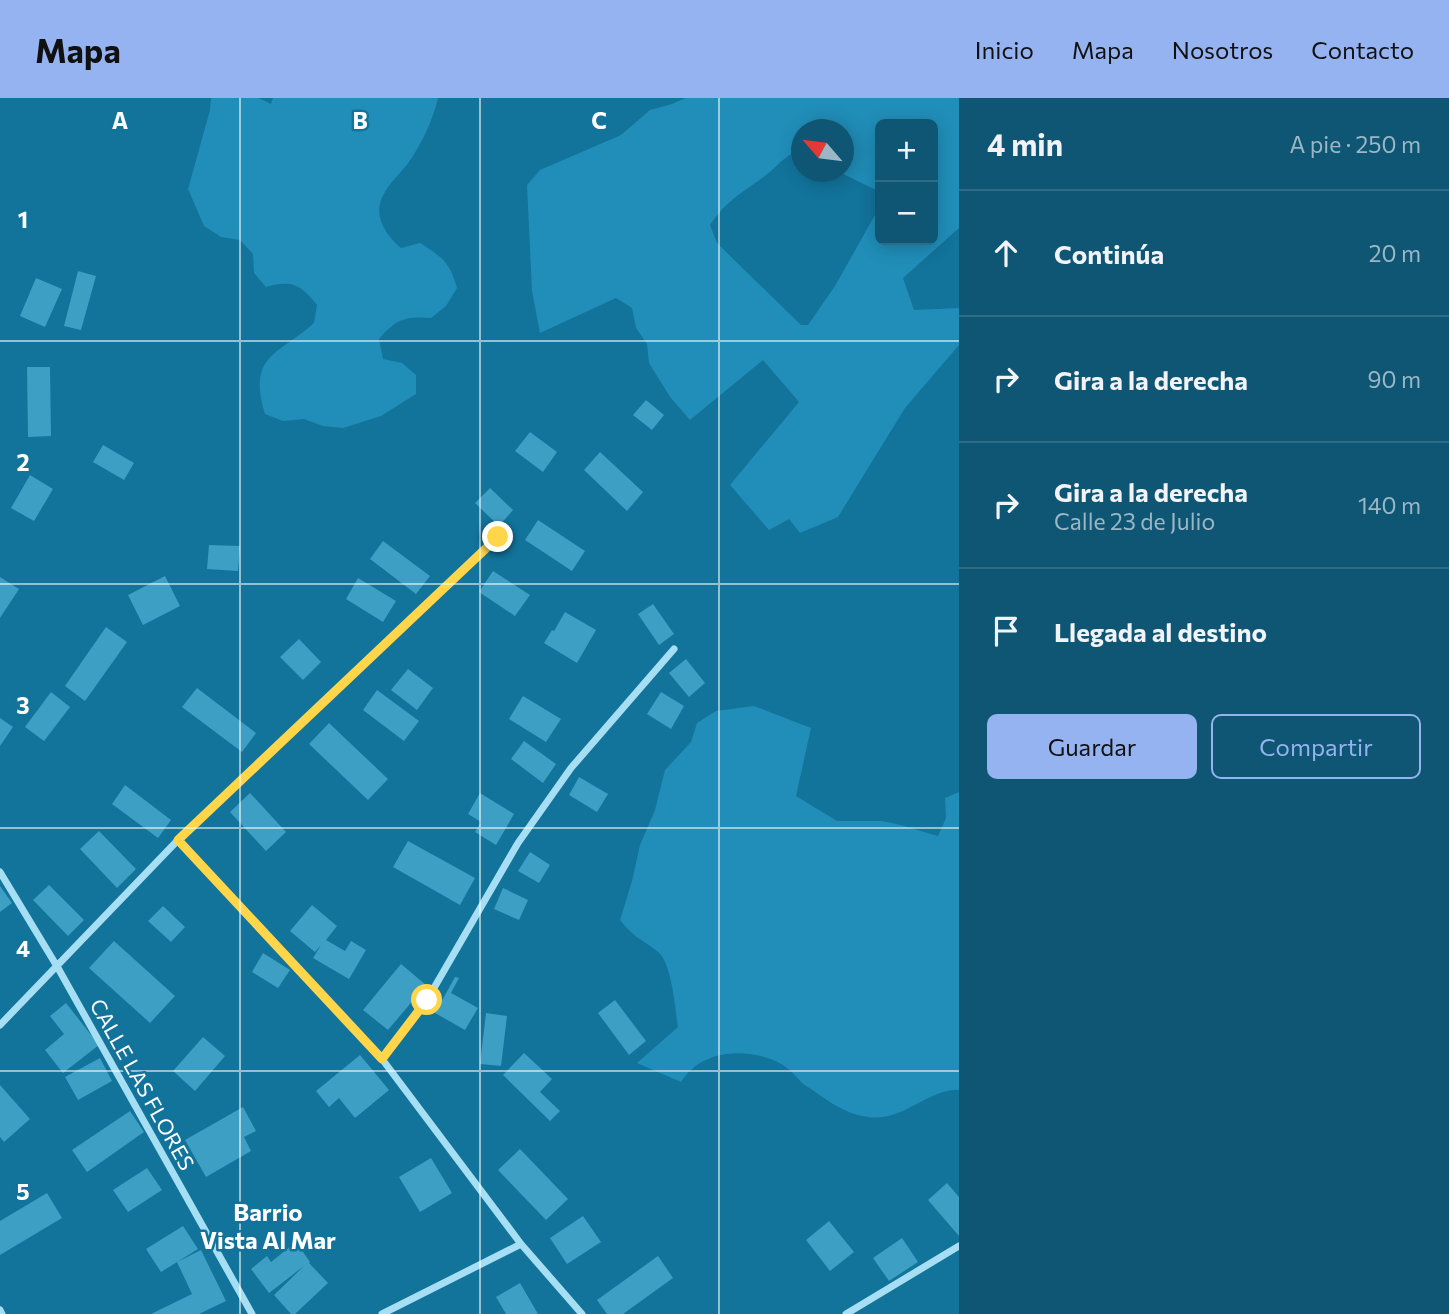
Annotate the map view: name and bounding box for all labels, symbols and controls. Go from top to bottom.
text: Mapa [35,29,121,70]
text: Inicio [975,35,1034,64]
text: Mapa [1072,35,1134,64]
text: Nosotros [1172,35,1273,64]
text: Contacto [1311,35,1414,64]
text: A [112,106,129,134]
text: B [352,106,368,134]
text: C [591,106,607,134]
north arrow [791,119,854,182]
map controls [875,119,938,245]
button: + [875,119,938,182]
text: 4 min [987,125,1063,162]
text: A pie · 250 m [1289,130,1421,158]
button: − [875,182,938,245]
text: 1 [18,205,28,233]
icon: ahead [987,234,1025,272]
text: Continúa [1054,238,1164,269]
text: 20 m [1369,239,1421,267]
icon: right [987,360,1025,398]
text: Gira a la derecha [1054,364,1248,395]
text: 90 m [1368,365,1421,393]
text: 2 [16,448,30,476]
text: Gira a la derecha [1054,476,1248,507]
icon: right [987,486,1025,524]
text: 140 m [1358,491,1421,519]
text: Calle 23 de Julio [1054,507,1215,535]
route end [482,521,513,552]
icon: arrive [987,612,1025,650]
text: Llegada al destino [1054,616,1267,647]
text: 3 [16,691,30,719]
button: Guardar [987,714,1197,779]
button: Compartir [1211,714,1421,779]
text: 4 [16,934,30,962]
route start [411,984,442,1015]
street label: CALLE LAS FLORES [86,994,200,1174]
text: 5 [16,1177,30,1205]
district label: Barrio Vista Al Mar [200,1197,336,1254]

